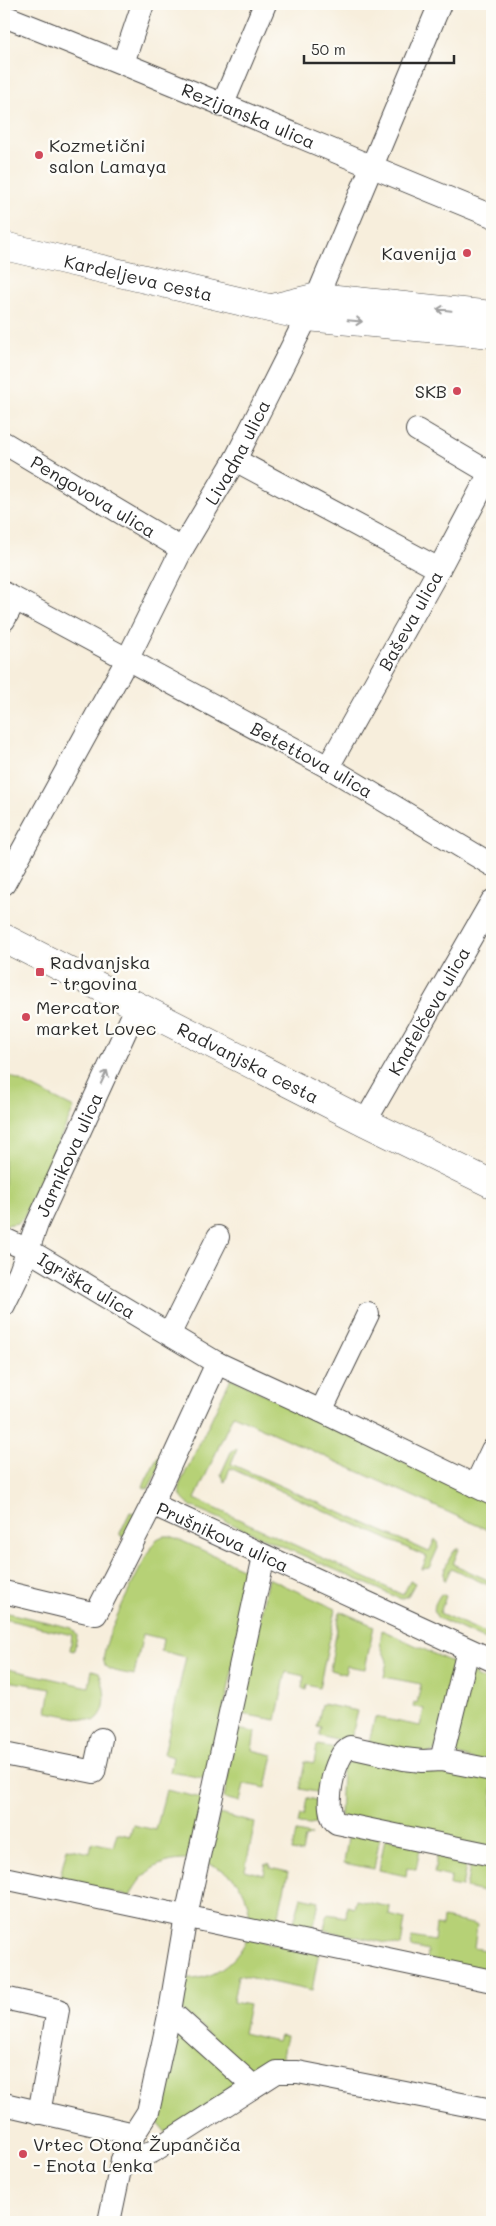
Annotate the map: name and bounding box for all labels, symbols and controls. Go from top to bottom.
scale bar [304,32,454,64]
text: 50 m [311,39,346,59]
street label: Rezijanska ulica [178,77,319,154]
place label: Kozmetični salon Lamaya [49,133,167,178]
marker: Kozmetični salon Lamaya [33,149,45,161]
place label: Kavenija [381,241,457,265]
marker: Kavenija [461,247,473,259]
street label: Kardeljeva cesta [62,248,215,306]
one-way arrow [436,305,452,315]
one-way arrow [347,317,363,326]
place label: SKB [415,379,447,403]
marker: SKB [451,385,463,397]
street label: Livadna ulica [199,396,275,509]
street label: Pengovova ulica [26,450,160,543]
street label: Baševa ulica [373,566,448,675]
street label: Betettova ulica [247,716,377,803]
street label: Knafelčeva ulica [382,942,475,1080]
place label: Radvanjska - trgovina [50,950,150,995]
marker: Radvanjska - trgovina [34,966,46,978]
place label: Mercator market Lovec [36,995,156,1040]
marker: Mercator market Lovec [20,1011,32,1023]
street label: Radvanjska cesta [173,1016,323,1109]
one-way arrow [100,1070,110,1085]
street label: Jarnikova ulica [30,1089,108,1221]
street label: Igriška ulica [34,1247,140,1324]
street label: Prušnikova ulica [153,1496,293,1577]
place label: Vrtec Otona Župančiča - Enota Lenka [33,2132,241,2177]
marker: Vrtec Otona Župančiča - Enota Lenka [17,2148,29,2160]

